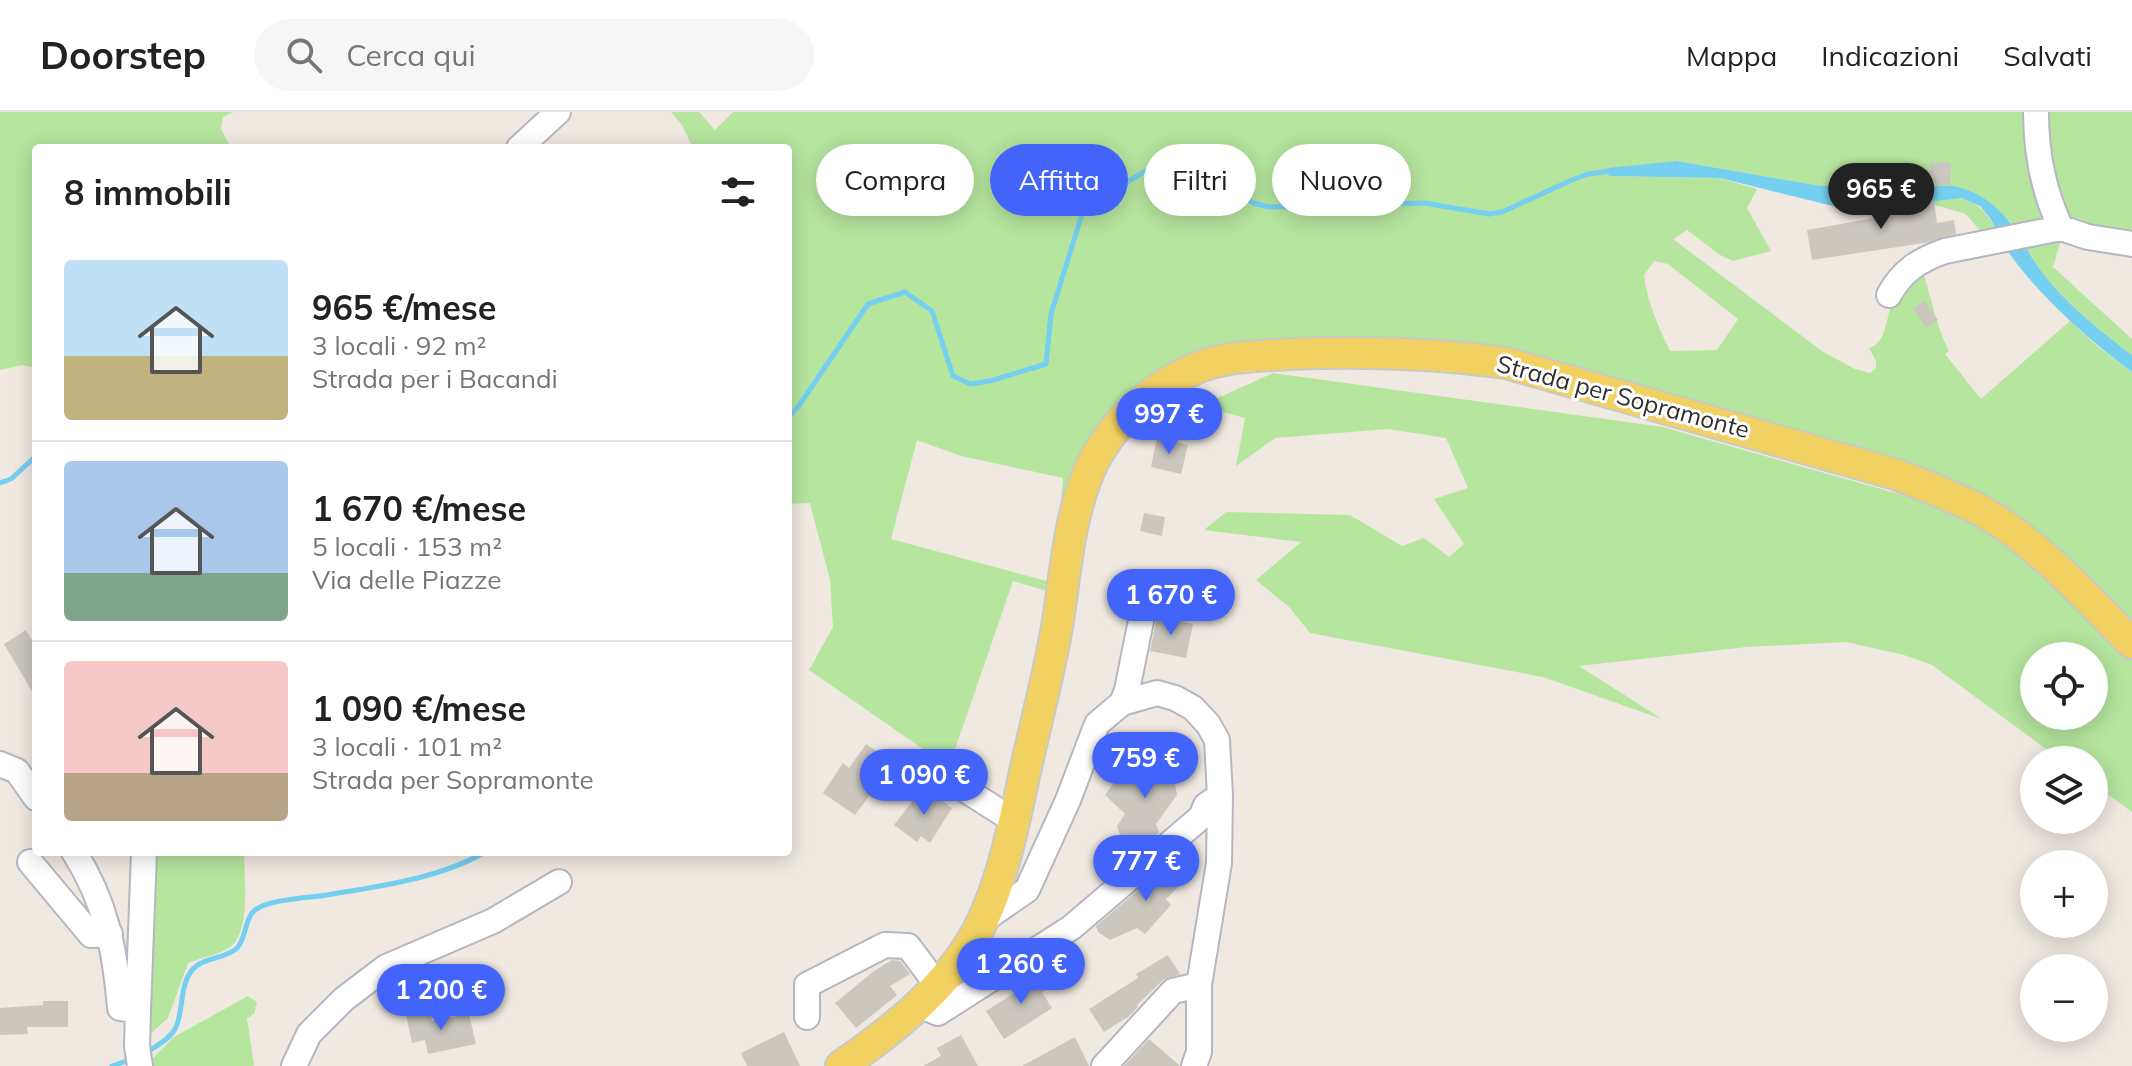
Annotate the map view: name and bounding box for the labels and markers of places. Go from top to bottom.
pin: 965 € [1825,163,1937,231]
pin: 997 € [1113,388,1225,456]
pin: 1 670 € [1097,569,1245,637]
pin: 759 € [1089,732,1201,800]
pin: 1 090 € [850,749,998,817]
pin: 777 € [1090,835,1202,903]
pin: 1 260 € [947,938,1095,1006]
pin: 1 200 € [367,964,515,1032]

